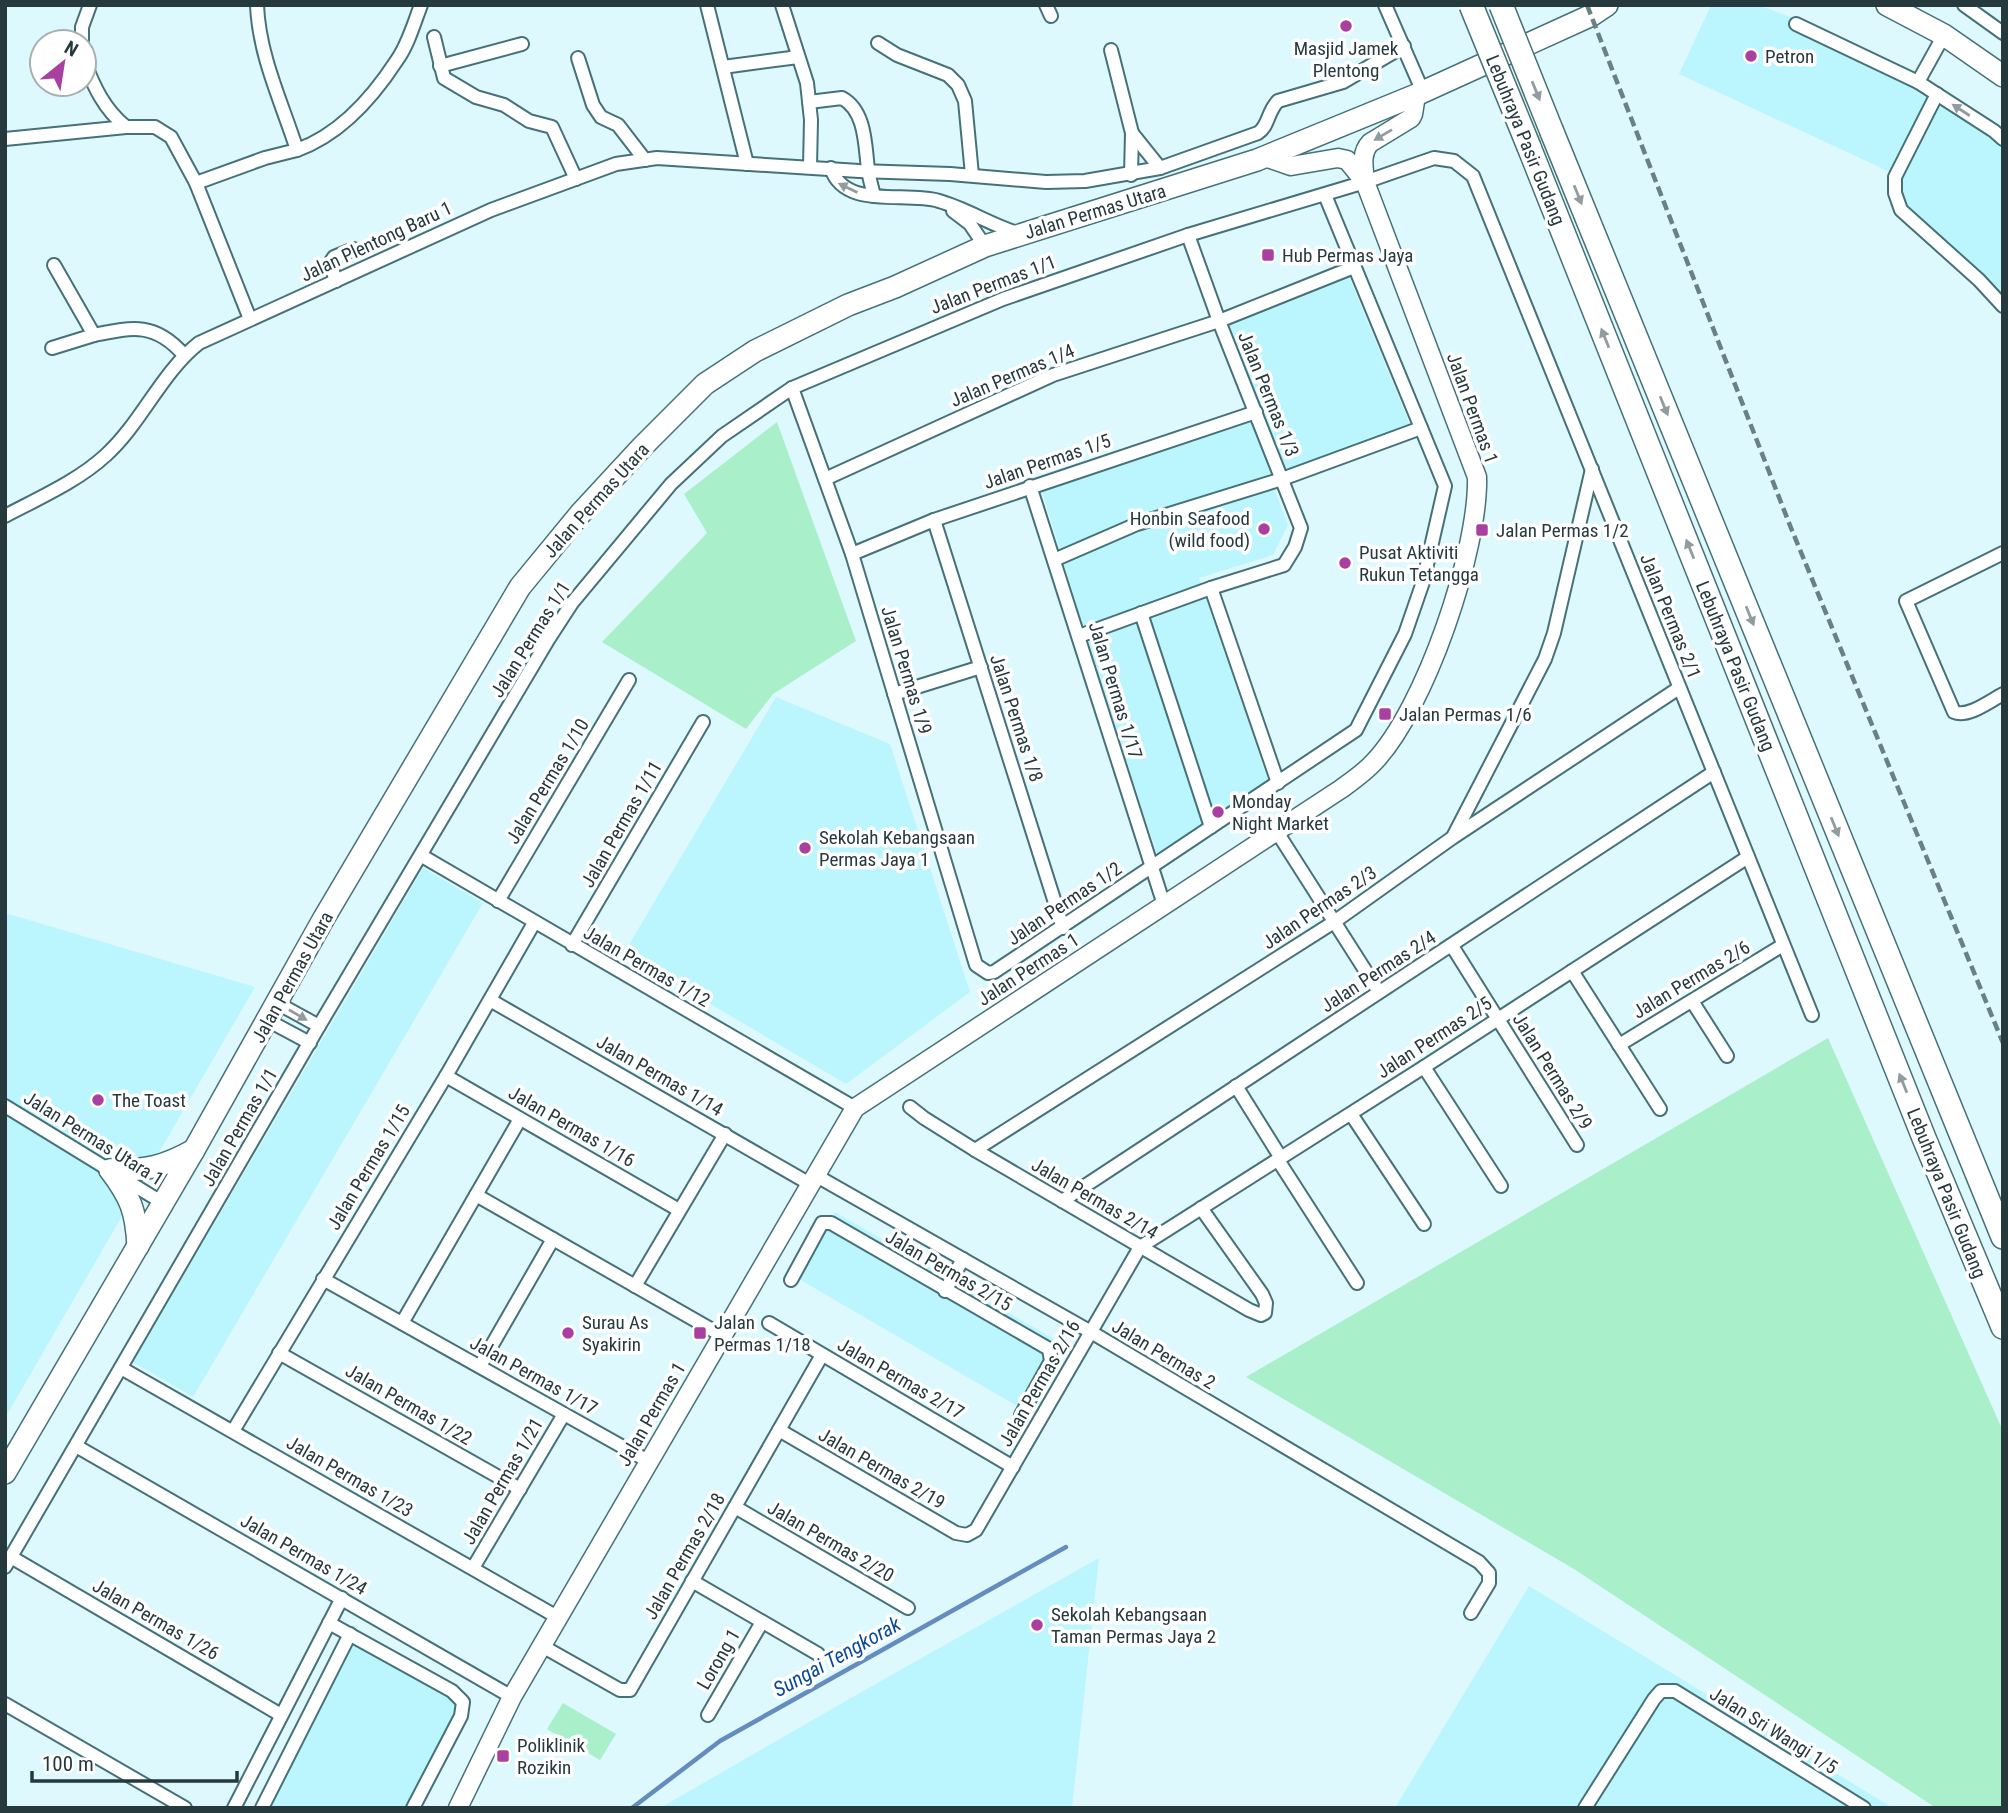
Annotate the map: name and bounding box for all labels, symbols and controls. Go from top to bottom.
marker: Masjid Jamek Plentong [1338,18,1354,34]
north arrow [28,28,98,98]
text: N [60,36,82,62]
place label: Masjid Jamek Plentong [1294,37,1399,82]
place label: Petron [1765,45,1814,68]
marker: Petron [1743,48,1759,64]
street label: Lebuhraya Pasir Gudang [1481,52,1570,229]
one-way arrow [1530,81,1542,101]
one-way arrow [1952,103,1970,117]
one-way arrow [1373,129,1392,141]
street label: Jalan Permas Utara [1022,179,1169,244]
one-way arrow [838,182,858,193]
one-way arrow [1573,185,1584,206]
street label: Jalan Plentong Baru 1 [297,196,456,287]
place label: Hub Permas Jaya [1282,244,1413,267]
marker: Hub Permas Jaya [1260,247,1276,263]
street label: Jalan Permas 1/1 [927,250,1059,319]
one-way arrow [1600,327,1611,348]
street label: Jalan Permas 1/3 [1233,328,1304,460]
street label: Jalan Permas 1/4 [947,339,1078,412]
street label: Jalan Permas 1 [1442,350,1503,467]
one-way arrow [1658,395,1669,416]
street label: Jalan Permas 1/5 [981,429,1114,494]
street label: Jalan Permas Utara [539,438,654,563]
place label: Honbin Seafood (wild food) [1130,507,1250,552]
place label: Jalan Permas 1/2 [1496,519,1629,542]
marker: Honbin Seafood (wild food) [1256,521,1272,537]
marker: Jalan Permas 1/2 [1474,522,1490,538]
one-way arrow [1684,538,1695,559]
place label: Pusat Aktiviti Rukun Tetangga [1359,541,1479,586]
street label: Jalan Permas 2/1 [1635,550,1706,682]
marker: Pusat Aktiviti Rukun Tetangga [1337,555,1353,571]
street label: Jalan Permas 1/1 [486,577,575,702]
street label: Lebuhraya Pasir Gudang [1691,578,1780,755]
street label: Jalan Permas 1/9 [876,603,937,737]
one-way arrow [1744,606,1755,627]
street label: Jalan Permas 1/17 [1084,619,1147,761]
street label: Jalan Permas 1/8 [985,652,1048,785]
place label: Jalan Permas 1/6 [1399,703,1532,726]
marker: Jalan Permas 1/6 [1377,706,1393,722]
street label: Jalan Permas 1/10 [501,714,594,848]
street label: Jalan Permas 1/11 [576,757,667,892]
place label: Monday Night Market [1232,790,1329,835]
marker: Monday Night Market [1210,804,1226,820]
one-way arrow [1830,817,1841,838]
place label: Sekolah Kebangsaan Permas Jaya 1 [819,826,975,871]
marker: Sekolah Kebangsaan Permas Jaya 1 [797,840,813,856]
street label: Jalan Permas 1/2 [1003,857,1126,950]
street label: Jalan Permas 2/3 [1258,861,1381,954]
street label: Jalan Permas Utara [247,907,338,1047]
street label: Jalan Permas 1/12 [579,921,714,1012]
street label: Jalan Permas 2/4 [1316,926,1440,1017]
street label: Jalan Permas 1 [973,928,1083,1011]
street label: Jalan Permas 2/6 [1628,935,1754,1023]
street label: Jalan Permas 2/5 [1372,992,1496,1083]
one-way arrow [289,1008,308,1021]
street label: Jalan Permas 2/9 [1508,1009,1597,1134]
street label: Jalan Permas 1/14 [592,1030,727,1121]
street label: Jalan Permas 1/1 [196,1064,283,1190]
one-way arrow [1897,1072,1908,1093]
street label: Jalan Permas 1/16 [504,1081,639,1172]
street label: Jalan Permas Utara 1 [20,1086,168,1191]
place label: The Toast [112,1089,186,1112]
marker: The Toast [90,1092,106,1108]
street label: Jalan Permas 1/15 [322,1100,415,1234]
street label: Lebuhraya Pasir Gudang [1902,1105,1991,1282]
street label: Jalan Permas 2/14 [1027,1153,1162,1244]
street label: Jalan Permas 2/15 [881,1225,1016,1316]
place label: Surau As Syakirin [582,1311,649,1356]
place label: Jalan Permas 1/18 [714,1311,811,1356]
street label: Jalan Permas 2 [1108,1315,1219,1394]
street label: Jalan Permas 2/16 [994,1316,1085,1451]
marker: Surau As Syakirin [560,1325,576,1341]
marker: Jalan Permas 1/18 [692,1325,708,1341]
street label: Jalan Permas 1/17 [466,1331,601,1420]
street label: Jalan Permas 2/17 [833,1333,968,1424]
street label: Jalan Permas 1 [612,1358,690,1470]
street label: Jalan Permas 1/22 [341,1359,476,1450]
street label: Jalan Permas 1/21 [457,1414,548,1549]
street label: Jalan Permas 2/19 [814,1423,949,1514]
street label: Jalan Permas 1/23 [282,1431,417,1522]
street label: Jalan Permas 2/18 [639,1489,730,1624]
street label: Jalan Permas 2/20 [763,1496,898,1587]
street label: Jalan Permas 1/24 [236,1509,371,1600]
street label: Jalan Permas 1/26 [88,1574,223,1665]
place label: Sekolah Kebangsaan Taman Permas Jaya 2 [1051,1603,1216,1648]
water label: Sungai Tengkorak [769,1612,906,1702]
marker: Sekolah Kebangsaan Taman Permas Jaya 2 [1029,1617,1045,1633]
street label: Lorong 1 [692,1625,745,1694]
street label: Jalan Sri Wangi 1/5 [1706,1682,1842,1779]
place label: Poliklinik Rozikin [517,1734,586,1779]
scale bar [32,1740,236,1784]
marker: Poliklinik Rozikin [495,1748,511,1764]
text: 100 m [42,1752,94,1776]

